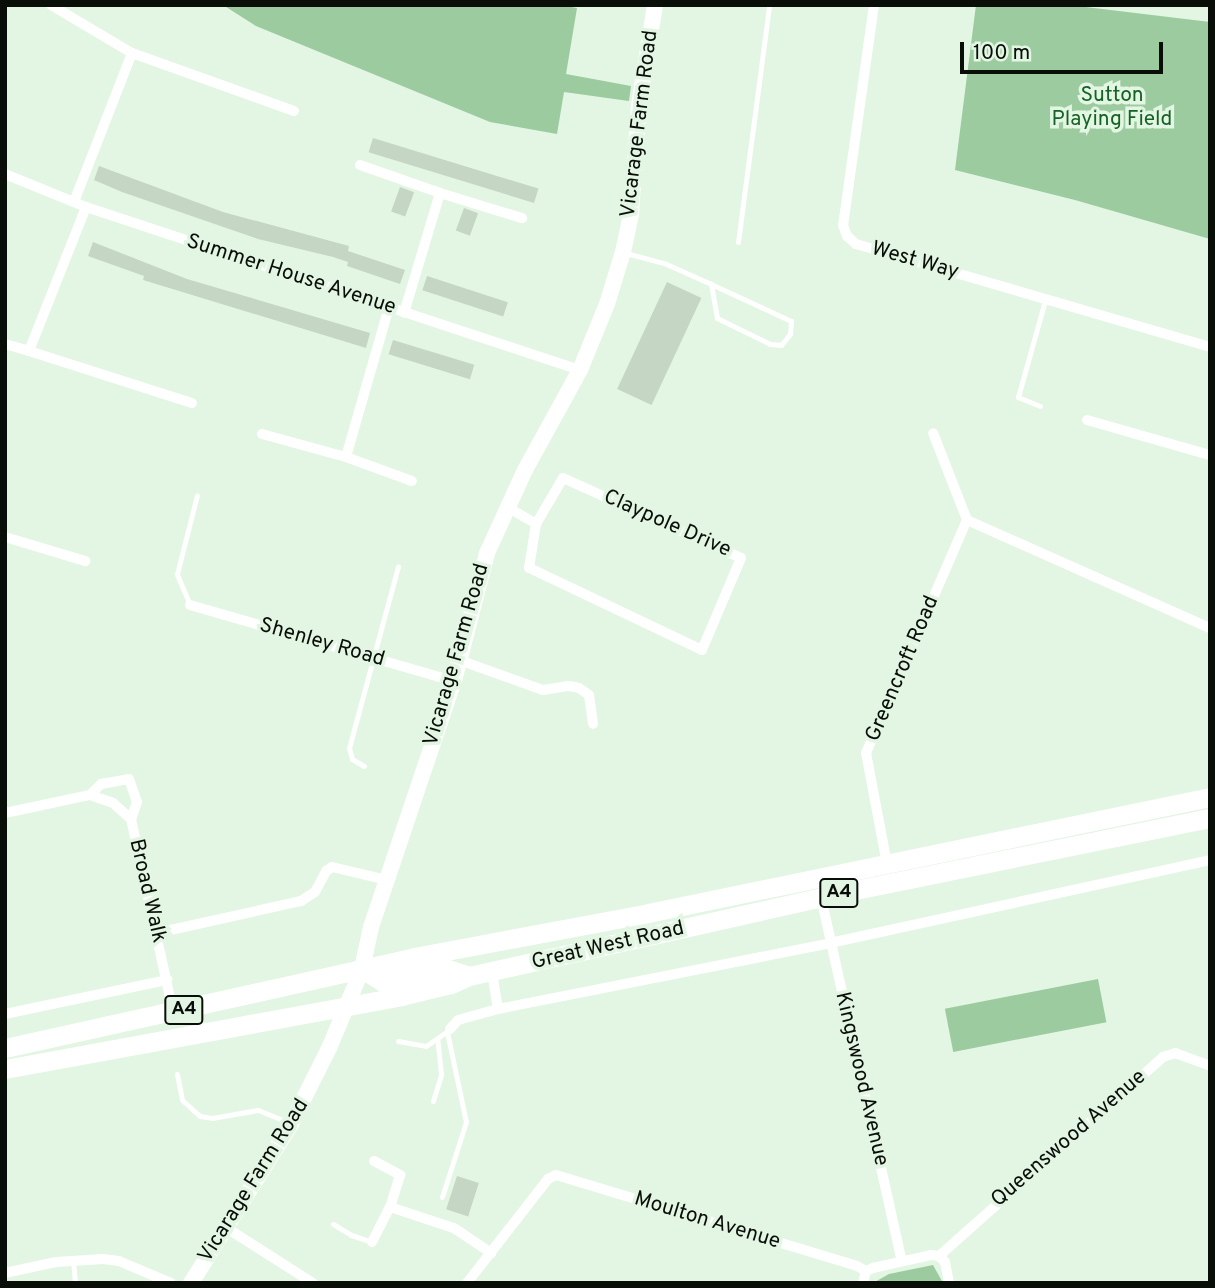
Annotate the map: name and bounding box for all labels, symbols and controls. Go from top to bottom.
scale bar [963,28,1166,72]
street label: Vicarage Farm Road [616,29,664,219]
text: 100 m [973,40,1030,67]
park label: Sutton Playing Field [1052,83,1172,133]
street label: Summer House Avenue [183,229,399,321]
street label: West Way [868,236,962,286]
street label: Claypole Drive [599,485,735,563]
street label: Vicarage Farm Road [419,561,495,749]
street label: Greencroft Road [861,592,945,746]
street label: Shenley Road [256,613,388,673]
street label: Broad Walk [123,836,171,946]
road number: A4 [818,878,860,908]
street label: Great West Road [529,916,687,976]
street label: Kingswood Avenue [829,989,893,1169]
road number: A4 [163,994,205,1026]
street label: Queenswood Avenue [986,1065,1152,1213]
street label: Vicarage Farm Road [193,1094,315,1268]
street label: Moulton Avenue [631,1187,783,1255]

